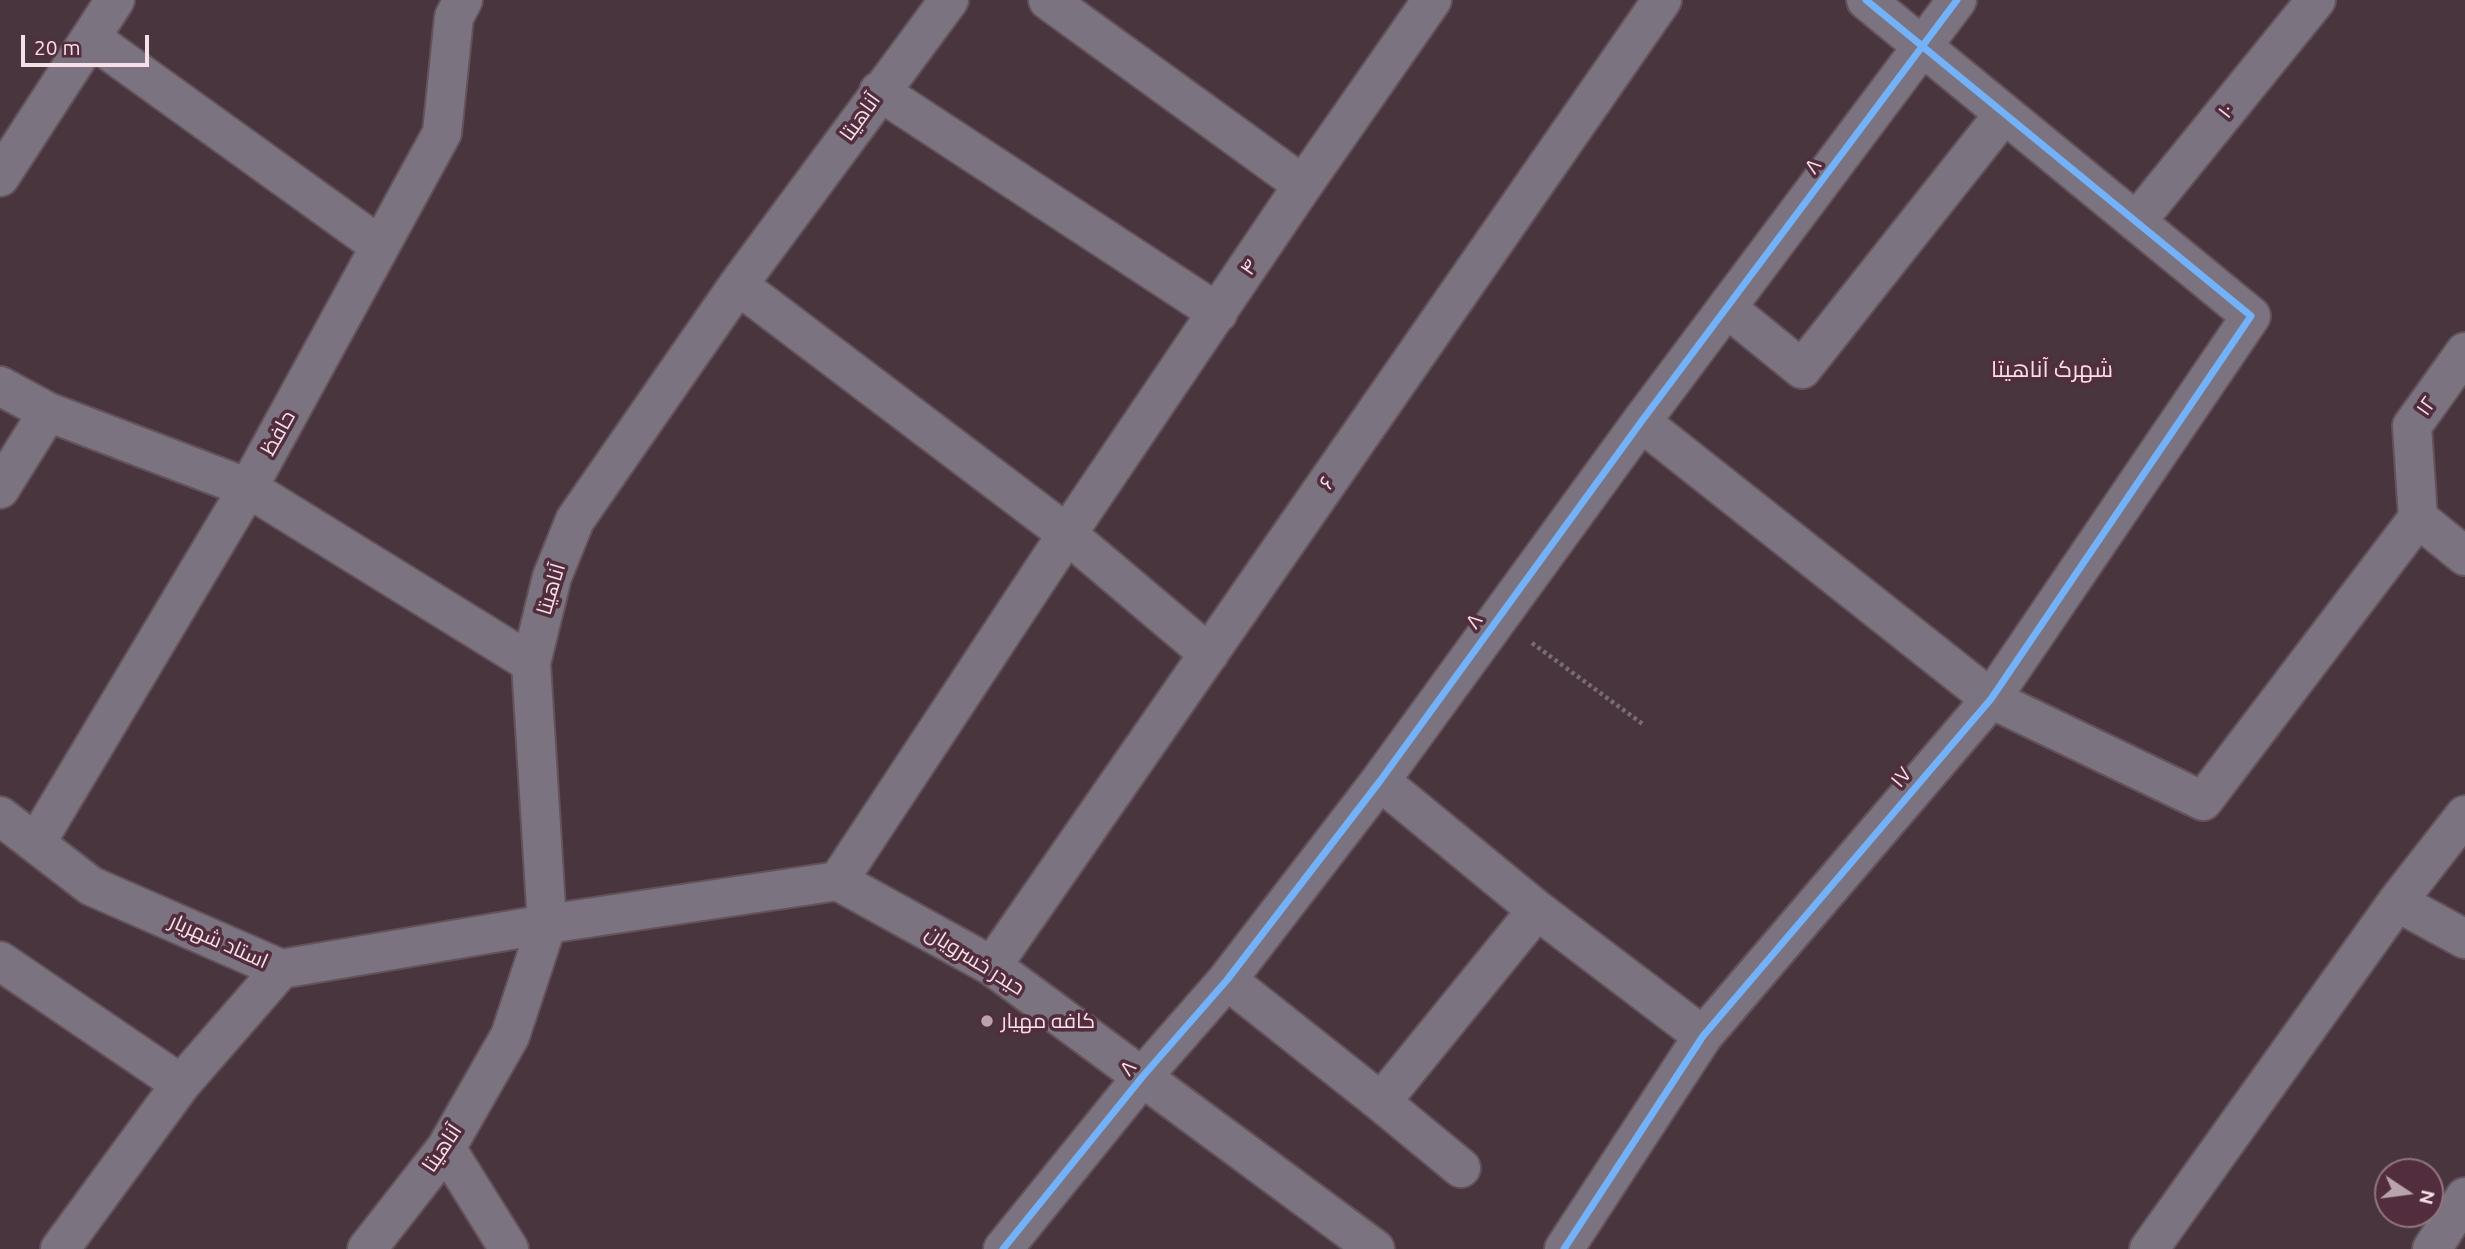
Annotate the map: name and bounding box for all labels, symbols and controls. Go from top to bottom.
scale bar [24,21,152,65]
text: 20 m [34,35,81,59]
street label: آناهیتا [834,88,886,146]
street label: ۱۰ [2213,99,2239,123]
street label: ۸ [1799,153,1827,179]
street label: ۴ [1235,254,1263,280]
district label: شهرک آناهیتا [1991,355,2113,383]
street label: ۱۲ [2411,392,2441,420]
street label: حافظ [256,406,300,460]
street label: ۶ [1314,472,1340,494]
street label: آناهیتا [531,560,571,618]
street label: ۸ [1460,608,1488,634]
street label: ۱۷ [1885,761,1917,793]
street label: استاد شهریار [166,908,272,974]
street label: حیدر خسرویان [921,920,1029,1000]
place label: کافه مهیار [1001,1008,1095,1034]
marker: کافه مهیار [979,1013,995,1029]
street label: ۸ [1114,1055,1142,1081]
street label: آناهیتا [417,1119,467,1177]
north arrow [2374,1158,2444,1228]
text: N [2415,1188,2440,1207]

